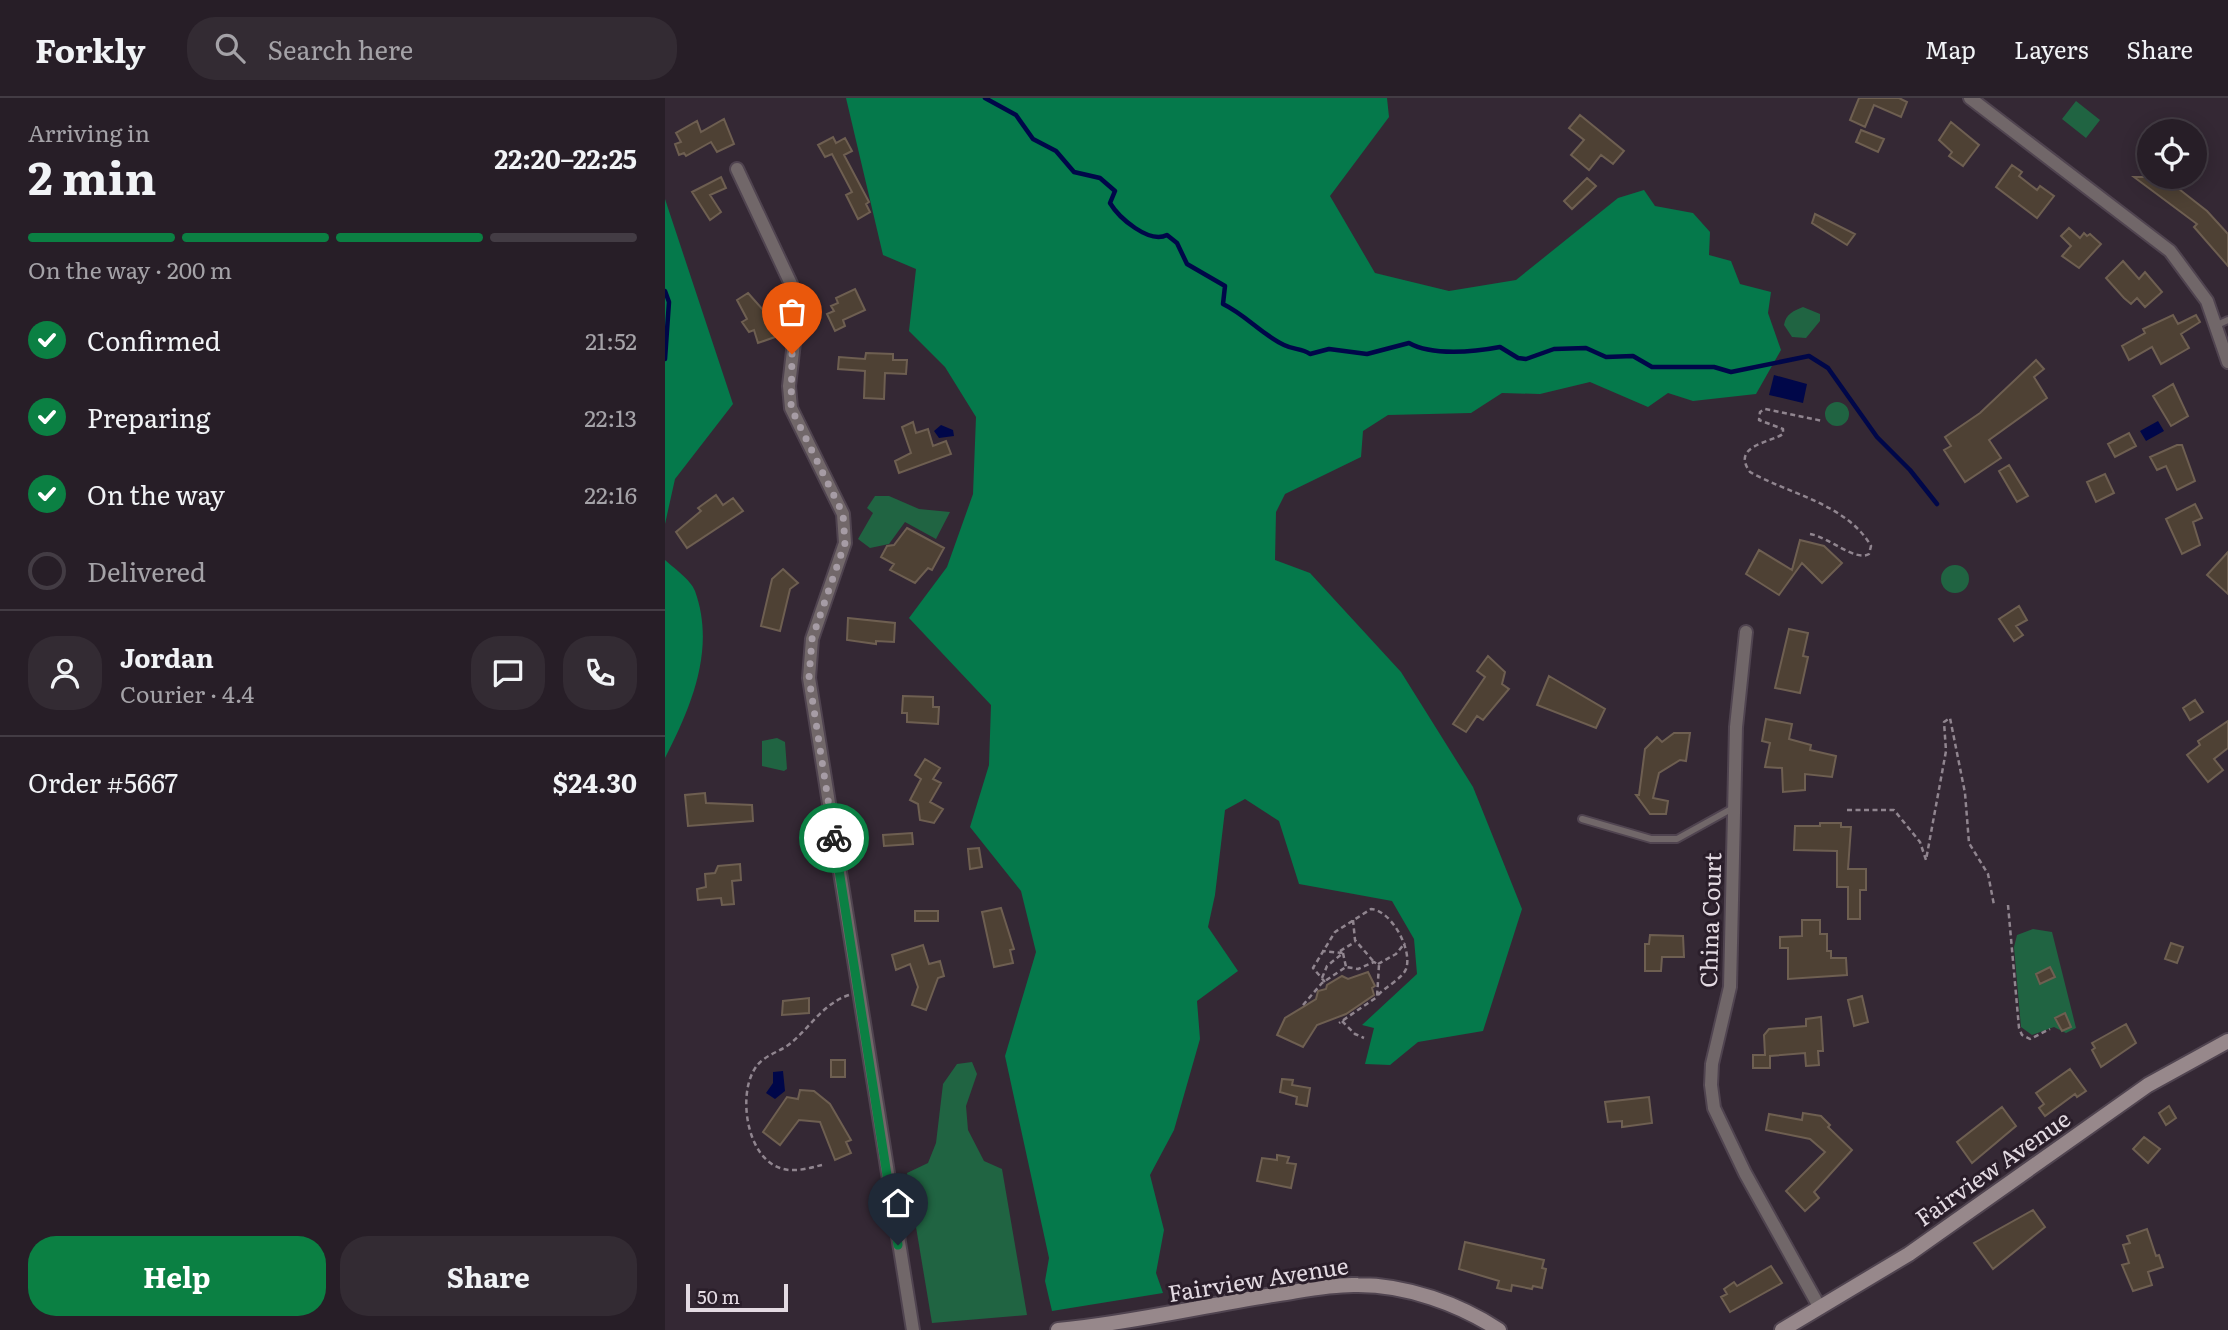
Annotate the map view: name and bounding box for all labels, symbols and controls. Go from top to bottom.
search box [187,17,677,80]
text: Forkly [35,24,145,73]
icon: search [211,29,249,67]
text: Search here [267,29,413,68]
text: Map [1925,31,1976,66]
text: Layers [2014,31,2088,66]
text: Share [2126,31,2193,66]
text: Arriving in [28,115,150,149]
map controls [2137,119,2207,189]
button: locate [2137,119,2207,189]
text: 22:20–22:25 [494,138,637,177]
text: 2 min [28,141,157,209]
text: On the way · 200 m [28,252,232,286]
pin [762,282,822,354]
icon: bag [773,293,811,331]
text: Confirmed [87,320,221,359]
icon: check [28,321,66,359]
text: 21:52 [585,323,637,357]
text: Preparing [87,397,210,436]
icon: check [28,398,66,436]
text: 22:13 [584,400,637,434]
text: On the way [87,474,225,513]
icon: check [28,475,66,513]
text: 22:16 [584,477,637,511]
text: Delivered [87,551,206,590]
button: person [28,636,102,710]
button: chat [471,636,545,710]
button: phone [563,636,637,710]
text: Jordan [120,637,214,676]
text: Courier · 4.4 [120,676,254,710]
text: Order #5667 [28,762,178,801]
text: $24.30 [553,762,637,801]
courier [799,803,869,873]
icon: bike [815,819,853,857]
street label: China Court [1690,851,1728,988]
street label: Fairview Avenue [1908,1101,2076,1233]
pin [868,1173,928,1245]
icon: home [879,1184,917,1222]
button: Help [28,1236,326,1316]
button: Share [340,1236,637,1316]
street label: Fairview Avenue [1165,1247,1351,1309]
scale bar [686,1281,787,1313]
text: 50 m [697,1282,740,1310]

